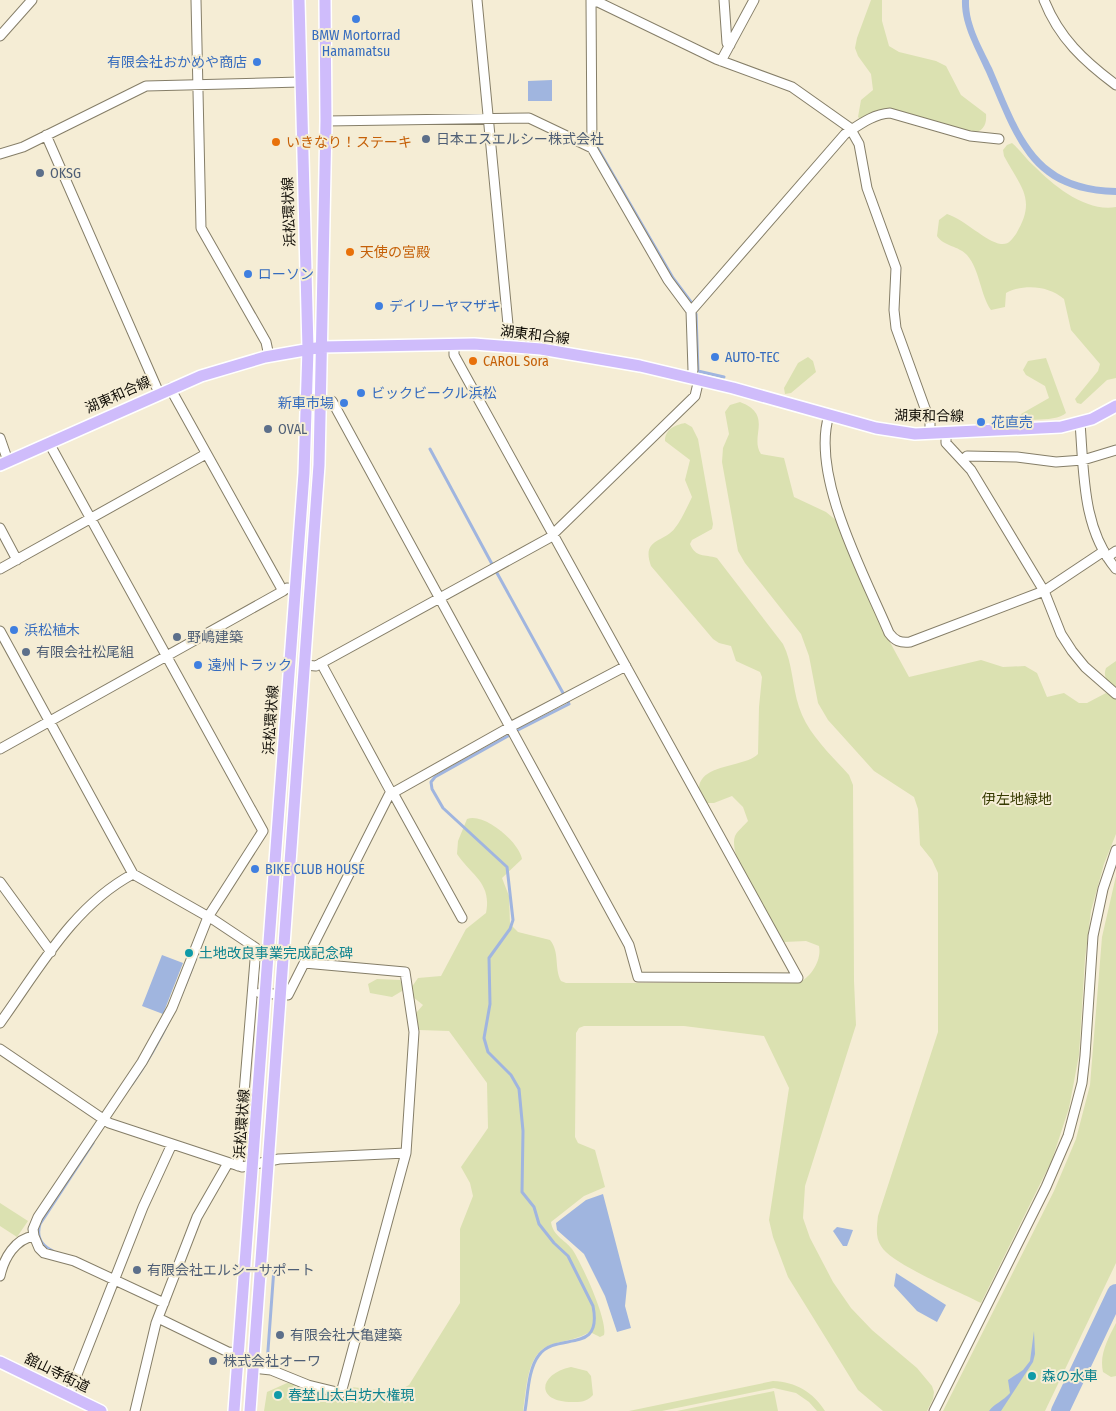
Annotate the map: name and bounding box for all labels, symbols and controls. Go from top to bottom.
marker: BMW Mortorrad Hamamatsu [350,13,362,25]
place label: BMW Mortorrad Hamamatsu [311,27,401,60]
place label: 有限会社おかめや商店 [107,54,247,71]
marker: 有限会社おかめや商店 [251,56,263,68]
place label: 日本エスエルシー株式会社 [436,131,604,148]
marker: 日本エスエルシー株式会社 [420,133,432,145]
place label: いきなり！ステーキ [286,134,412,151]
marker: いきなり！ステーキ [270,136,282,148]
place label: OKSG [50,165,81,182]
marker: OKSG [34,167,46,179]
street label: 浜松環状線 [279,177,299,247]
place label: 天使の宮殿 [360,244,430,261]
marker: 天使の宮殿 [344,246,356,258]
place label: ローソン [258,266,314,283]
marker: ローソン [242,268,254,280]
place label: デイリーヤマザキ [389,298,501,315]
marker: デイリーヤマザキ [373,300,385,312]
street label: 湖東和合線 [499,322,571,348]
place label: AUTO-TEC [725,349,780,366]
marker: AUTO-TEC [709,351,721,363]
place label: CAROL Sora [483,353,549,370]
marker: CAROL Sora [467,355,479,367]
street label: 湖東和合線 [83,373,153,417]
place label: ビックビークル浜松 [371,385,497,402]
marker: ビックビークル浜松 [355,387,367,399]
place label: 新車市場 [278,395,334,412]
marker: 新車市場 [338,397,350,409]
street label: 湖東和合線 [894,407,964,425]
place label: 花直売 [991,414,1033,431]
marker: 花直売 [975,416,987,428]
place label: OVAL [278,421,307,438]
marker: OVAL [262,423,274,435]
place label: 浜松植木 [24,622,80,639]
marker: 浜松植木 [8,624,20,636]
place label: 野嶋建築 [187,629,243,646]
marker: 野嶋建築 [171,631,183,643]
place label: 有限会社松尾組 [36,644,134,661]
marker: 有限会社松尾組 [20,646,32,658]
place label: 遠州トラック [208,657,292,674]
marker: 遠州トラック [192,659,204,671]
street label: 浜松環状線 [260,684,282,756]
park label: 伊左地緑地 [982,791,1052,808]
place label: BIKE CLUB HOUSE [265,861,365,878]
marker: BIKE CLUB HOUSE [249,863,261,875]
place label: 土地改良事業完成記念碑 [199,945,353,962]
marker: 土地改良事業完成記念碑 [183,947,195,959]
street label: 浜松環状線 [231,1088,253,1160]
place label: 有限会社エルシーサポート [147,1262,315,1279]
marker: 有限会社エルシーサポート [131,1264,143,1276]
place label: 有限会社大亀建築 [290,1327,402,1344]
marker: 有限会社大亀建築 [274,1329,286,1341]
street label: 舘山寺街道 [22,1350,92,1396]
place label: 株式会社オーワ [223,1353,321,1370]
marker: 株式会社オーワ [207,1355,219,1367]
place label: 森の水車 [1042,1368,1098,1385]
marker: 森の水車 [1026,1370,1038,1382]
place label: 春埜山太白坊大権現 [288,1387,414,1404]
marker: 春埜山太白坊大権現 [272,1389,284,1401]

